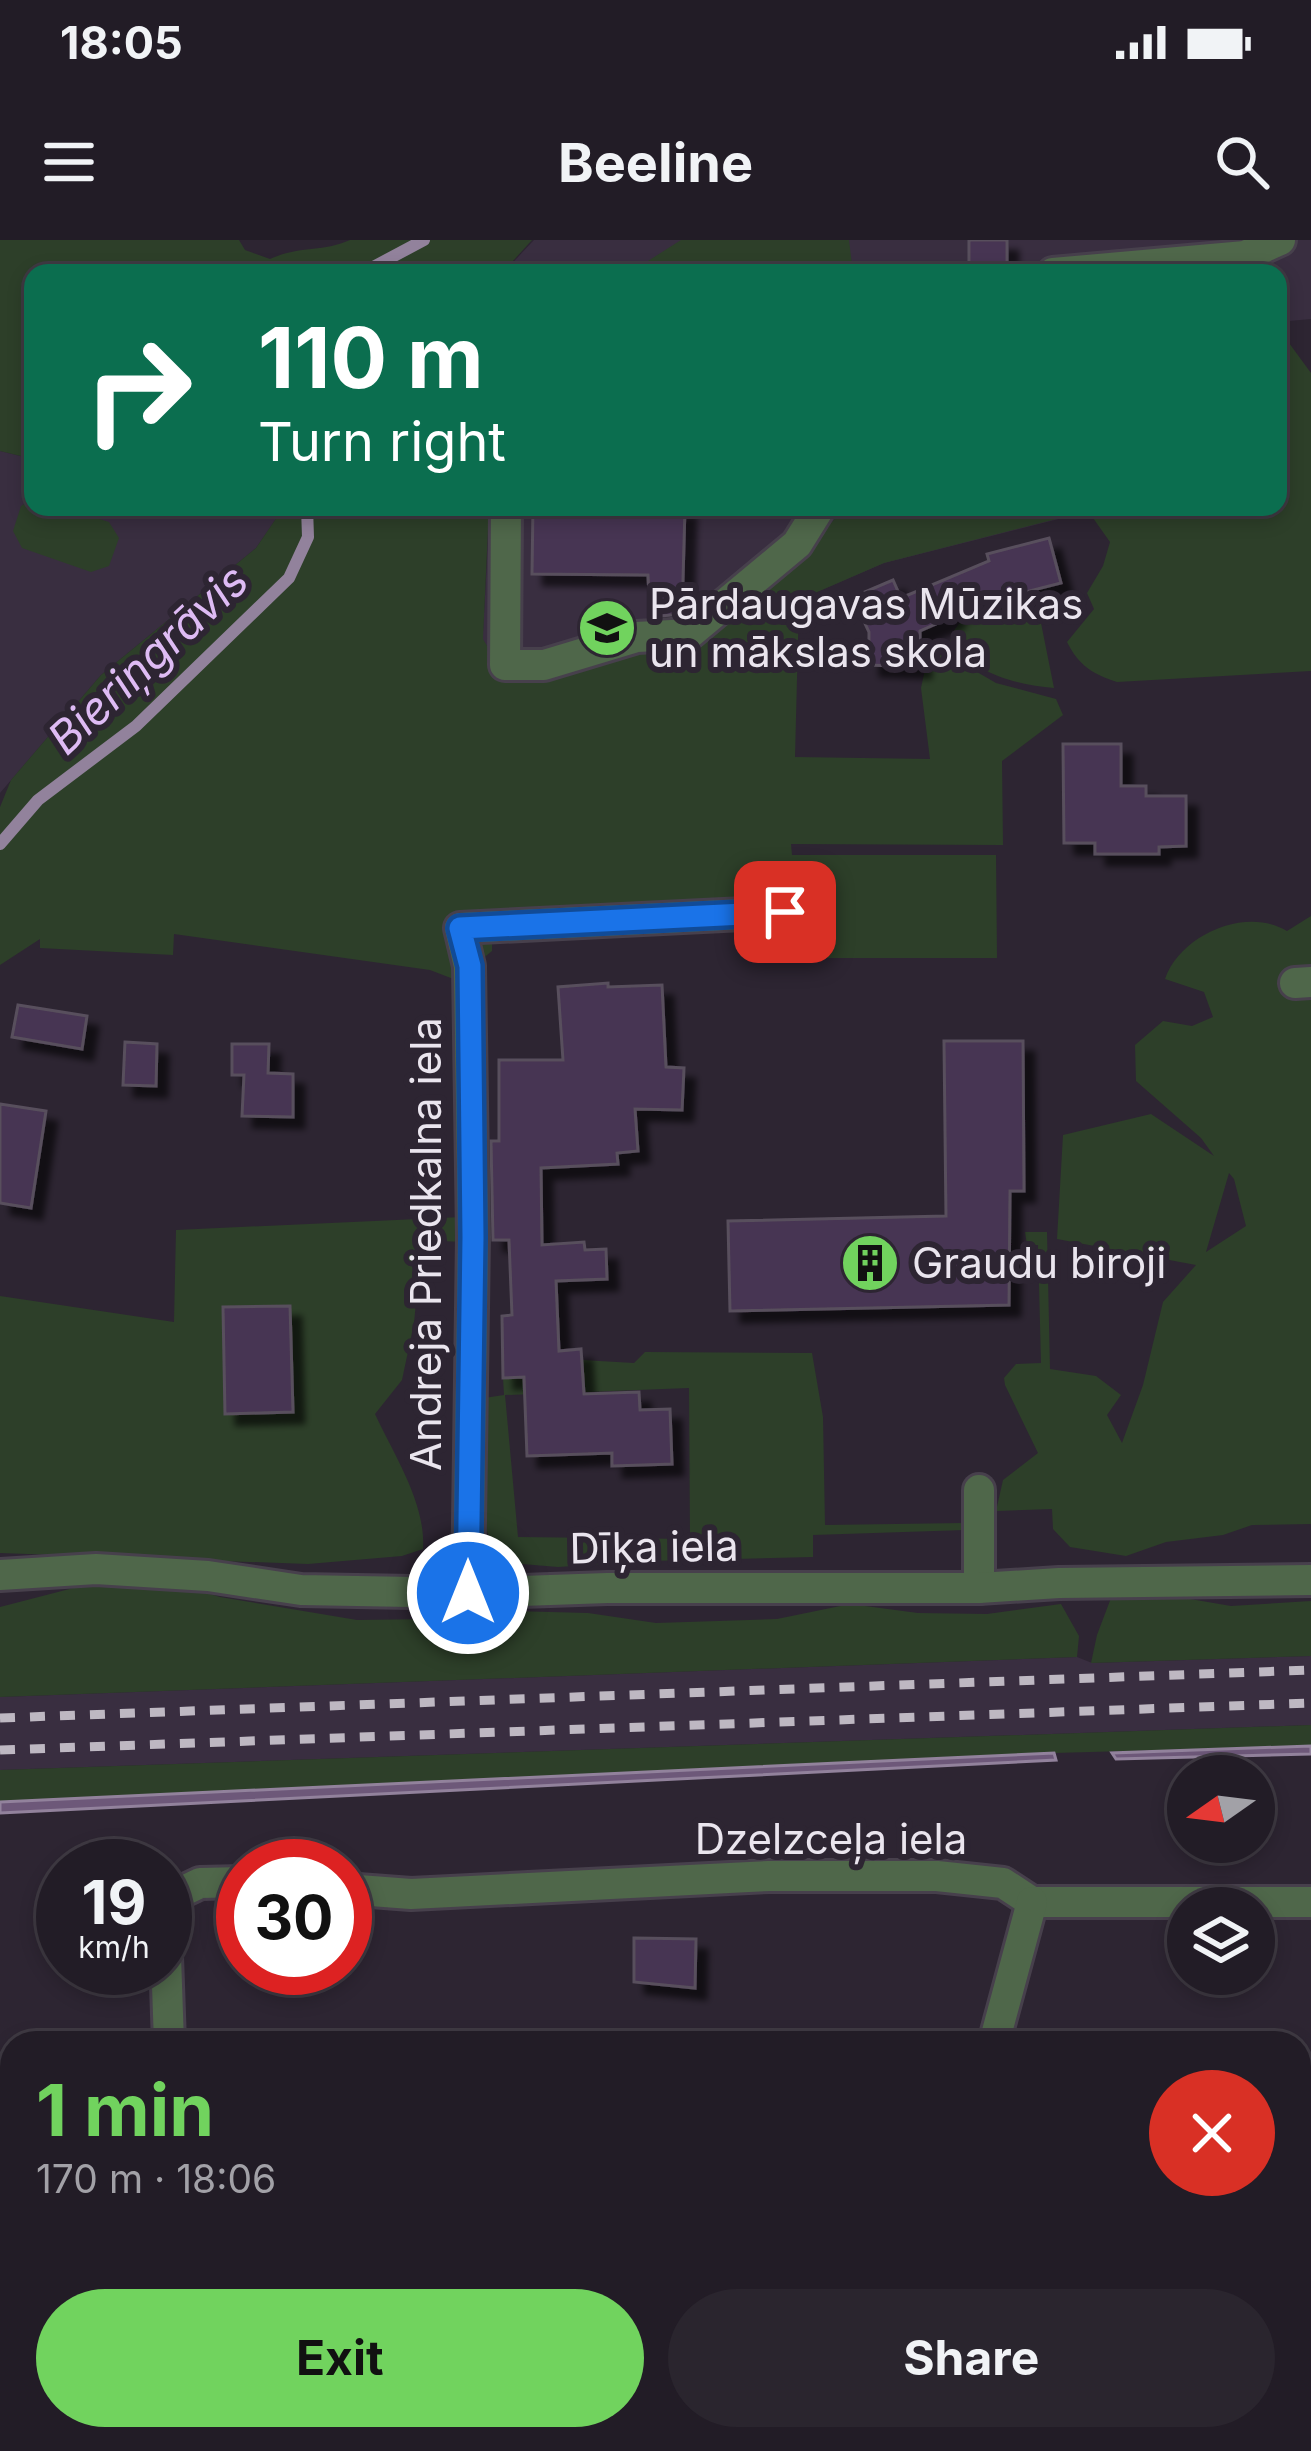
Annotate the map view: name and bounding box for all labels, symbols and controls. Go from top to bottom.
text: 18:05 [60,15,183,70]
icon: menu [36,129,102,195]
icon: search [1209,129,1275,195]
text: Beeline [558,130,753,195]
text: 110 m [258,307,484,408]
icon: right [60,312,216,468]
text: Turn right [258,409,506,474]
water label: Bieriņgrāvis [36,552,259,765]
place label: Pārdaugavas Mūzikas un mākslas skola [649,578,1083,677]
school or university icon: Pārdaugavas Mūzikas un mākslas skola [576,597,638,659]
pin [734,861,836,963]
icon: arrive [752,879,818,945]
street label: Andreja Priedkalna iela [400,1017,451,1471]
building icon: Graudu biroji [839,1232,901,1294]
place label: Graudu biroji [912,1237,1166,1288]
street label: Dīķa iela [569,1520,739,1574]
position arrow [405,1530,531,1656]
north arrow [1167,1755,1275,1863]
map controls [1167,1755,1275,1995]
street label: Dzelzceļa iela [695,1813,967,1865]
speed limit sign: 30 [216,1839,372,1995]
text: 19 [82,1866,146,1938]
button: layers [1167,1887,1275,1995]
text: km/h [78,1929,150,1965]
text: 1 min [36,2066,214,2153]
button: close [1149,2070,1275,2196]
text: 170 m · 18:06 [36,2155,276,2202]
button: Exit [36,2289,644,2427]
button: Share [668,2289,1275,2427]

